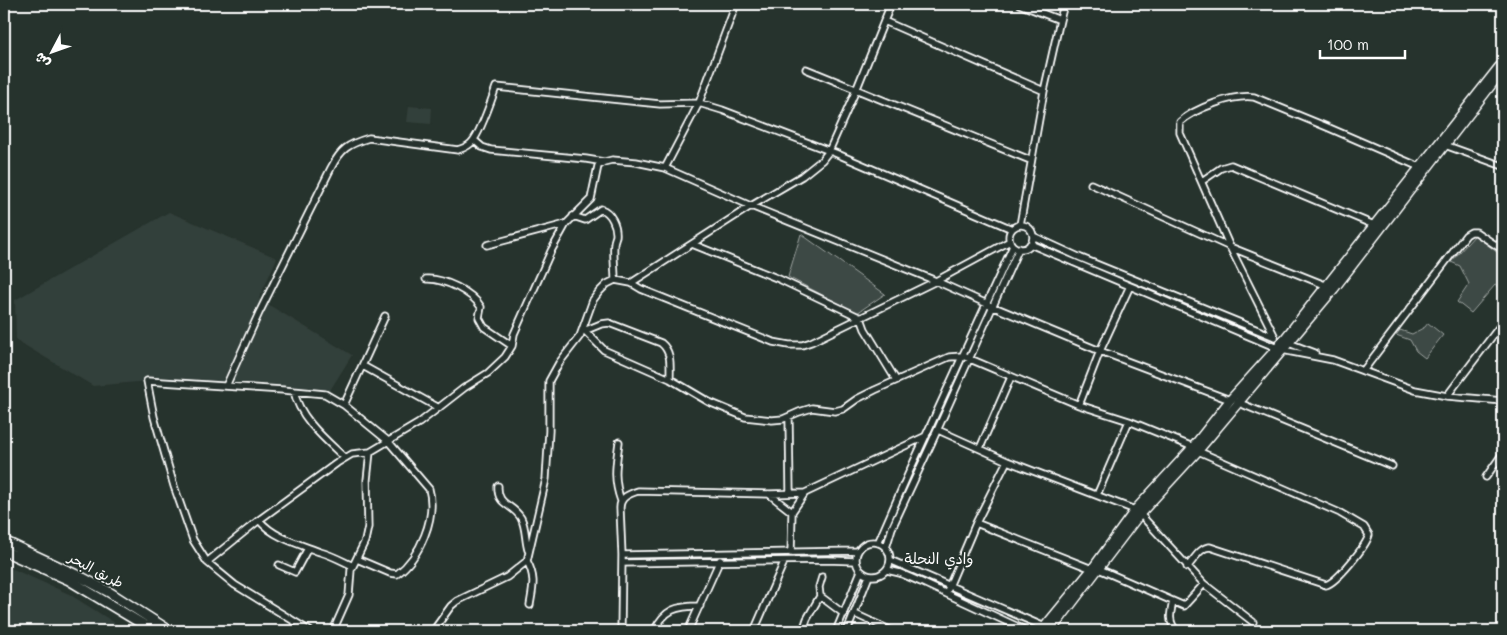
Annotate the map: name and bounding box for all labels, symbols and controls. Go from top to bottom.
north arrow [28,28,78,78]
scale bar [1320,28,1404,60]
text: 100 m [1327,34,1369,54]
text: ش [30,49,54,73]
street label: طريق البحر [64,547,127,592]
district label: وادي النحلة [905,548,973,570]

